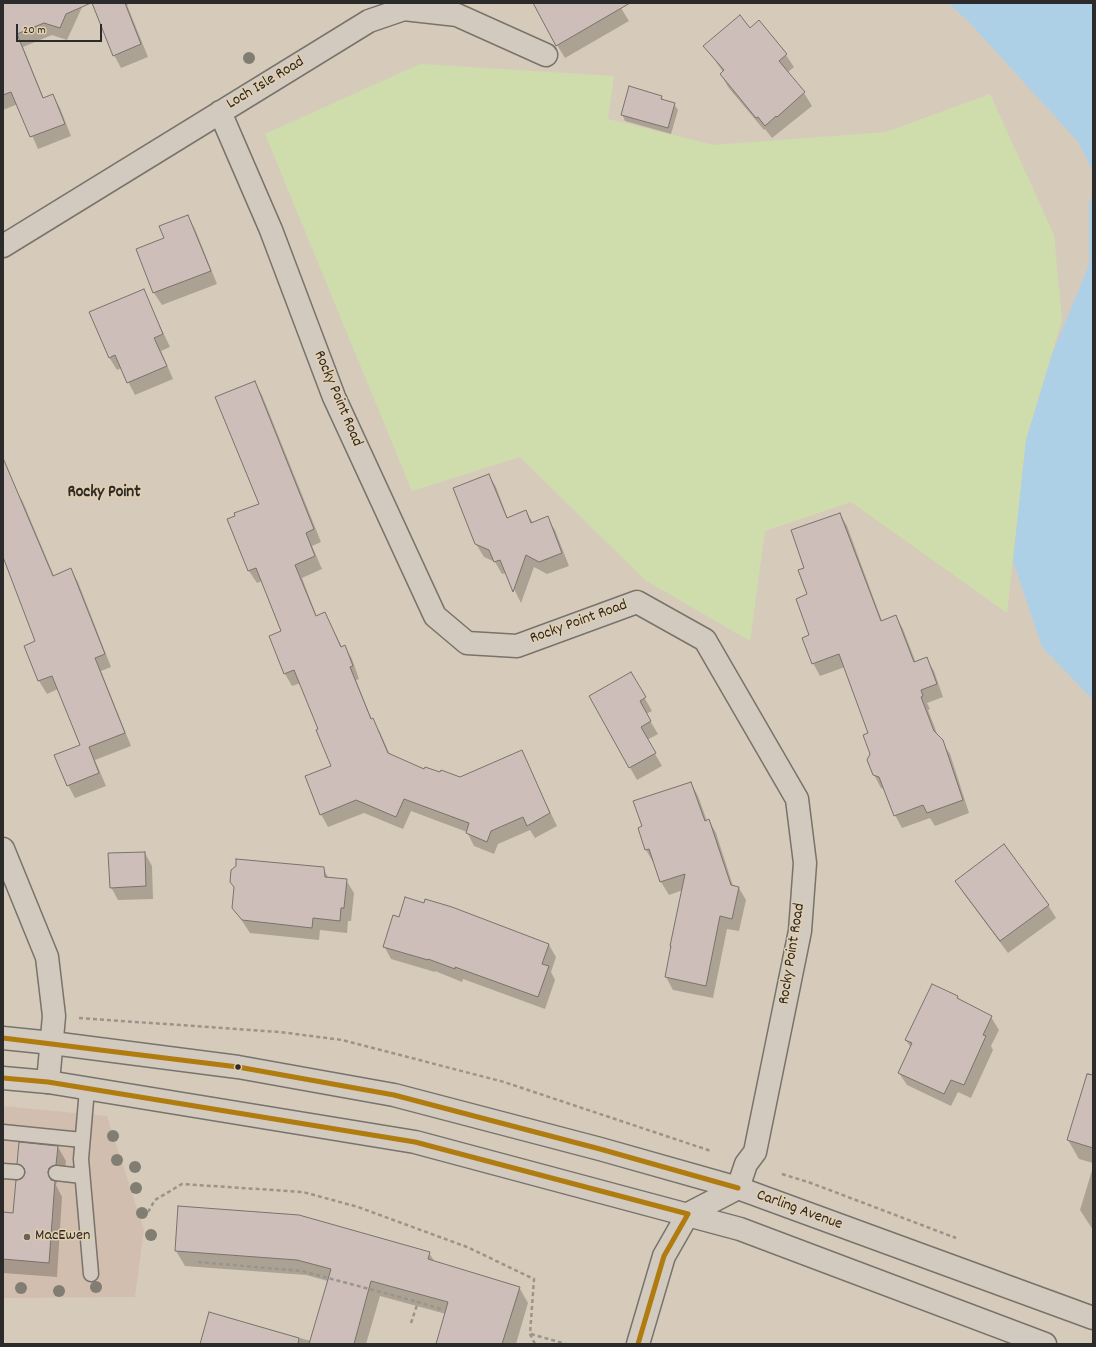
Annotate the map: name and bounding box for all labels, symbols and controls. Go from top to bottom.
scale bar [18,16,104,42]
text: 20 m [23,22,46,39]
street label: Loch Isle Road [224,53,308,115]
street label: Rocky Point Road [308,348,366,450]
district label: Rocky Point [68,484,140,504]
street label: Rocky Point Road [528,596,630,650]
street label: Rocky Point Road [776,902,810,1006]
unlabelled marker [233,1062,243,1072]
street label: Carling Avenue [753,1187,845,1235]
place label: MacEwen [35,1227,90,1247]
marker: MacEwen [22,1232,32,1242]

